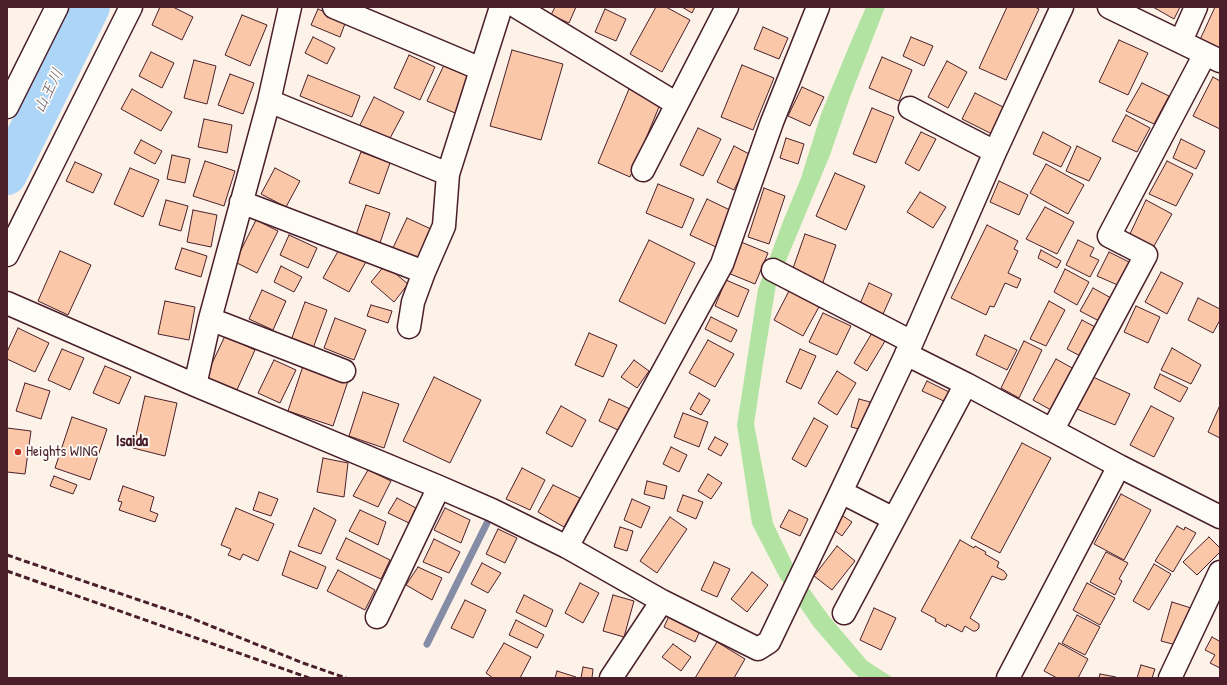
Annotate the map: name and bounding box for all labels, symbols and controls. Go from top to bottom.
water label: 山王川 [30,65,68,117]
district label: Isaida [116,432,148,452]
place label: Heights WING [26,443,98,461]
marker: Heights WING [13,447,23,457]

